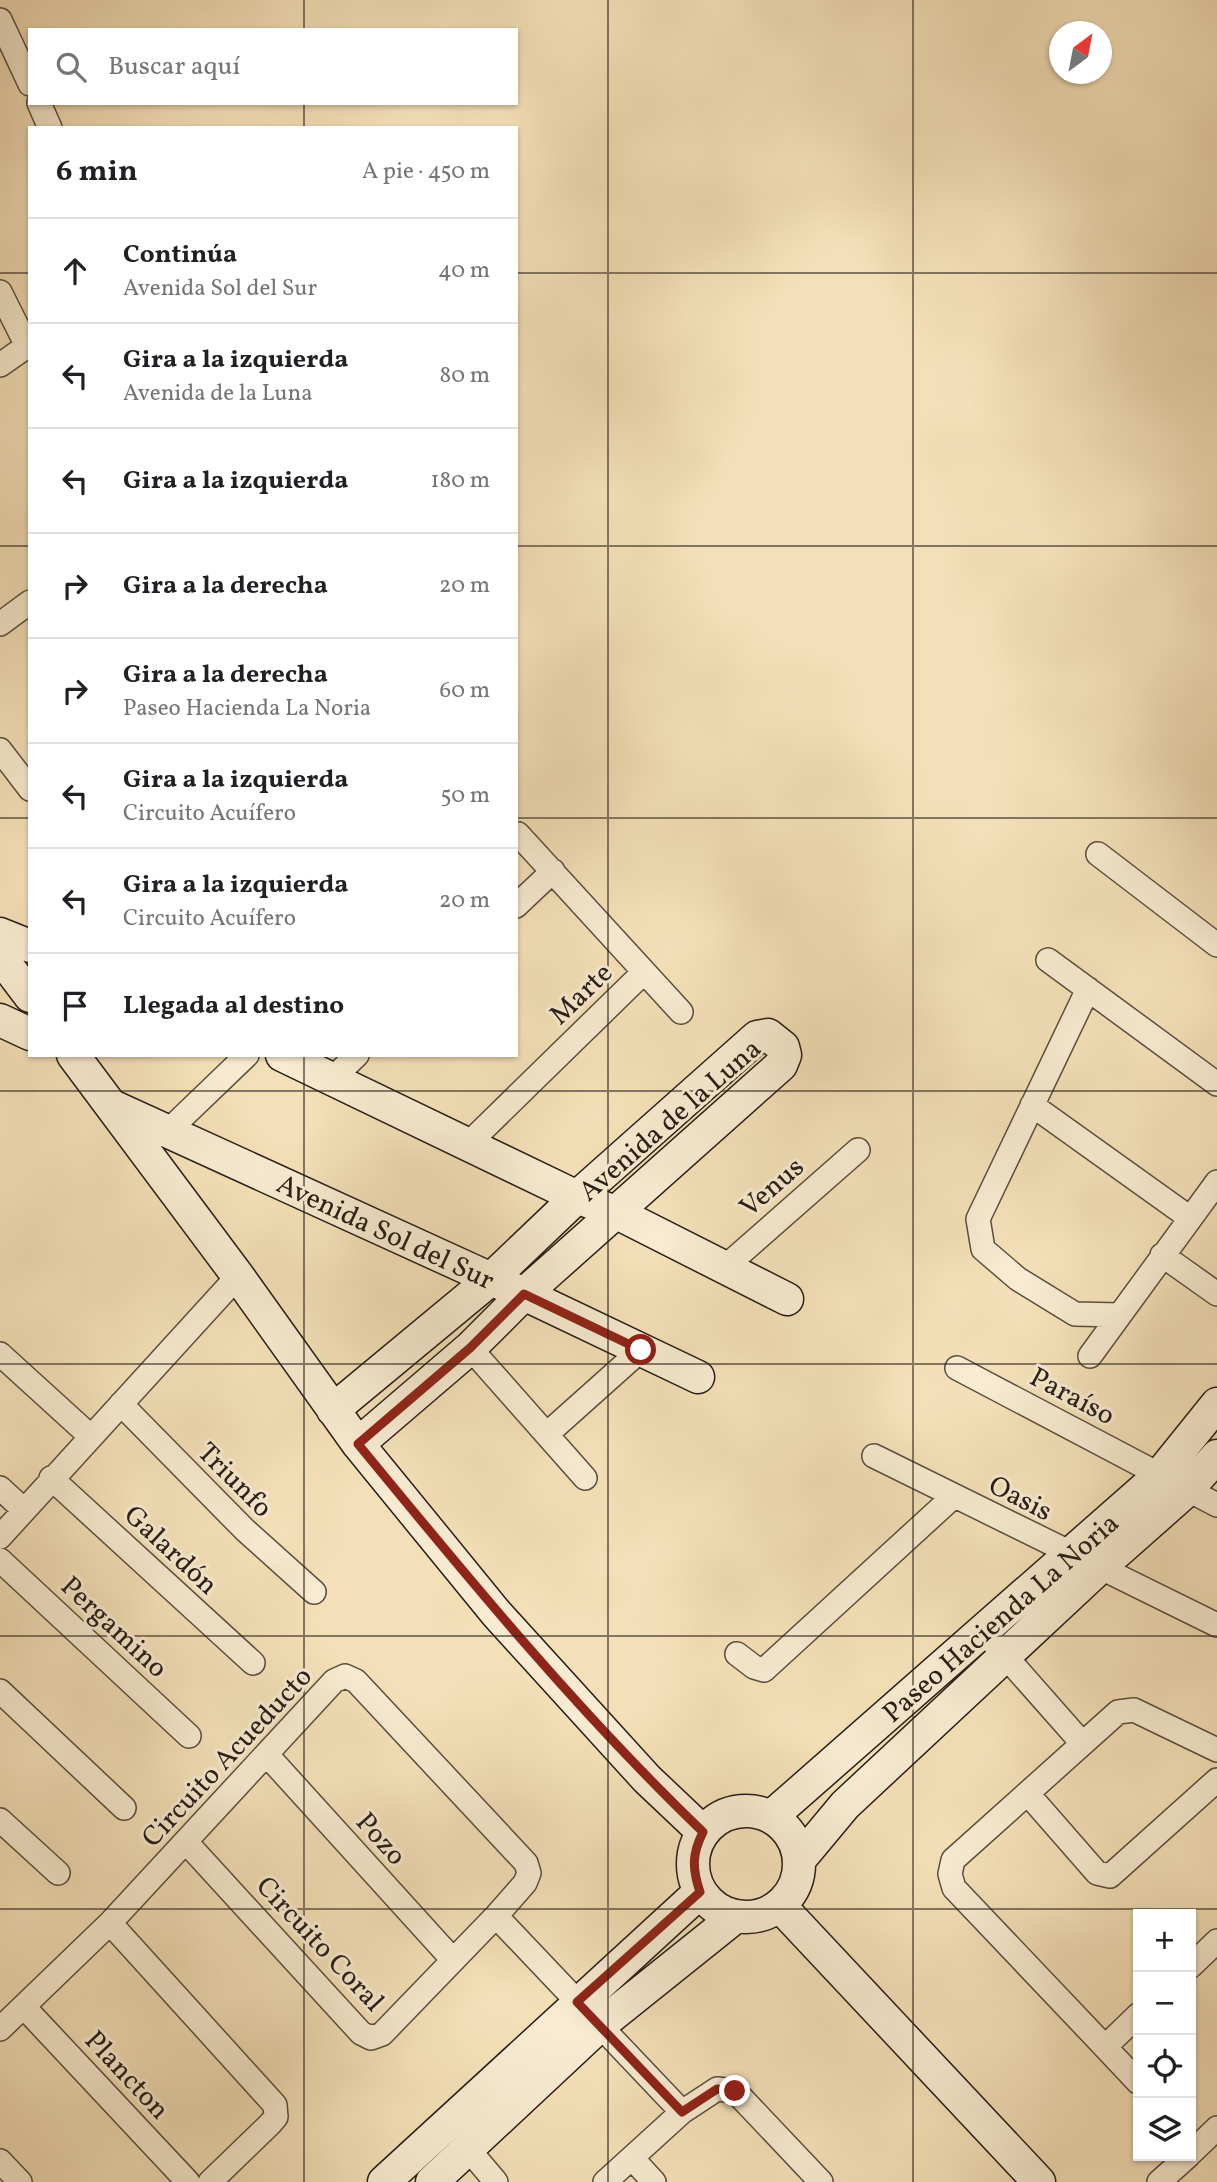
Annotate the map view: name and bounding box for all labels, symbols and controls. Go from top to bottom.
north arrow [1049,21,1112,84]
search box [28,28,518,105]
icon: search [52,48,90,86]
text: Buscar aquí [108,49,240,85]
text: 6 min [56,151,138,193]
text: A pie · 450 m [362,156,490,188]
text: Continúa [123,237,237,273]
icon: ahead [56,252,94,290]
text: 40 m [438,255,490,287]
text: Avenida Sol del Sur [123,273,317,305]
text: Gira a la izquierda [123,342,348,378]
icon: left [56,357,94,395]
text: 80 m [440,360,490,392]
text: Avenida de la Luna [123,378,313,410]
icon: left [56,462,94,500]
text: Gira a la izquierda [123,463,348,499]
text: 180 m [431,465,490,497]
icon: right [56,567,94,605]
text: Gira a la derecha [123,568,328,604]
text: 20 m [439,570,490,602]
text: Gira a la derecha [123,657,328,693]
icon: right [56,672,94,710]
text: 60 m [440,675,490,707]
text: Paseo Hacienda La Noria [123,693,371,725]
text: Gira a la izquierda [123,762,348,798]
icon: left [56,777,94,815]
text: 50 m [441,780,490,812]
text: Circuito Acuífero [123,798,296,830]
text: Gira a la izquierda [123,867,348,903]
icon: left [56,882,94,920]
text: 20 m [439,885,490,917]
text: Circuito Acuífero [123,903,296,935]
street label: Marte [541,955,622,1035]
icon: arrive [56,987,94,1025]
text: Llegada al destino [123,988,344,1024]
street label: Avenida de la Luna [571,1030,771,1211]
street label: Venus [732,1149,813,1227]
street label: Avenida Sol del Sur [270,1166,501,1301]
route start [625,1334,656,1365]
street label: Paraíso [1022,1359,1121,1436]
street label: Triunfo [188,1434,281,1527]
street label: Oasis [981,1467,1058,1532]
street label: Galardón [115,1497,226,1605]
street label: Paseo Hacienda La Noria [875,1505,1128,1733]
street label: Pergamino [51,1568,176,1688]
street label: Circuito Acueducto [134,1659,322,1857]
street label: Pozo [346,1805,415,1875]
street label: Circuito Coral [246,1868,392,2021]
map controls [1133,1909,1196,2161]
button: + [1133,1909,1196,1972]
button: − [1133,1972,1196,2035]
street label: Plancton [75,2023,178,2129]
button: locate [1133,2035,1196,2098]
route end [719,2075,750,2106]
button: layers [1133,2098,1196,2161]

